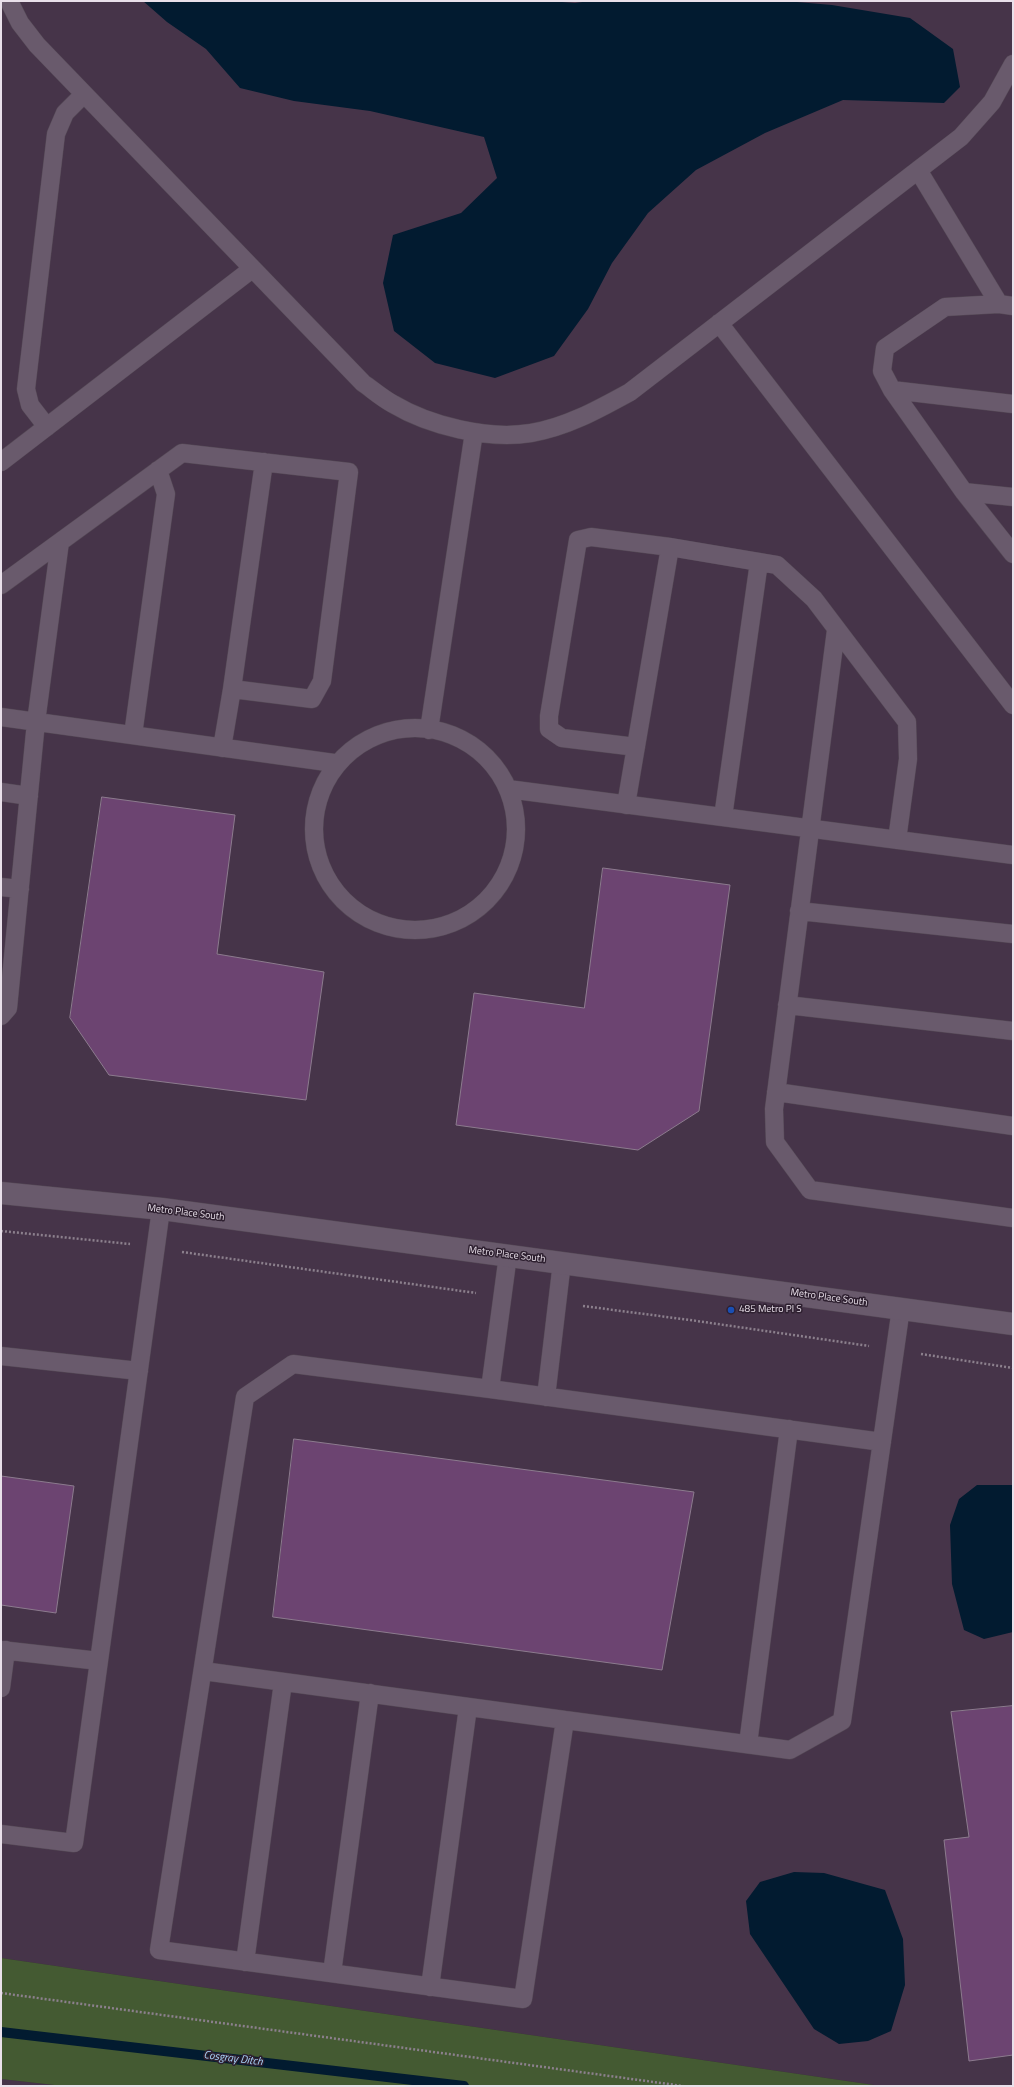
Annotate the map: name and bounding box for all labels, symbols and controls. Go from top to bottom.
street label: Metro Place South [147,1202,225,1224]
street label: Metro Place South [468,1244,546,1266]
street label: Metro Place South [790,1287,868,1309]
place label: 485 Metro Pl S [739,1304,802,1316]
marker: 485 Metro Pl S [726,1305,736,1315]
water label: Cosgray Ditch [203,2049,263,2069]

